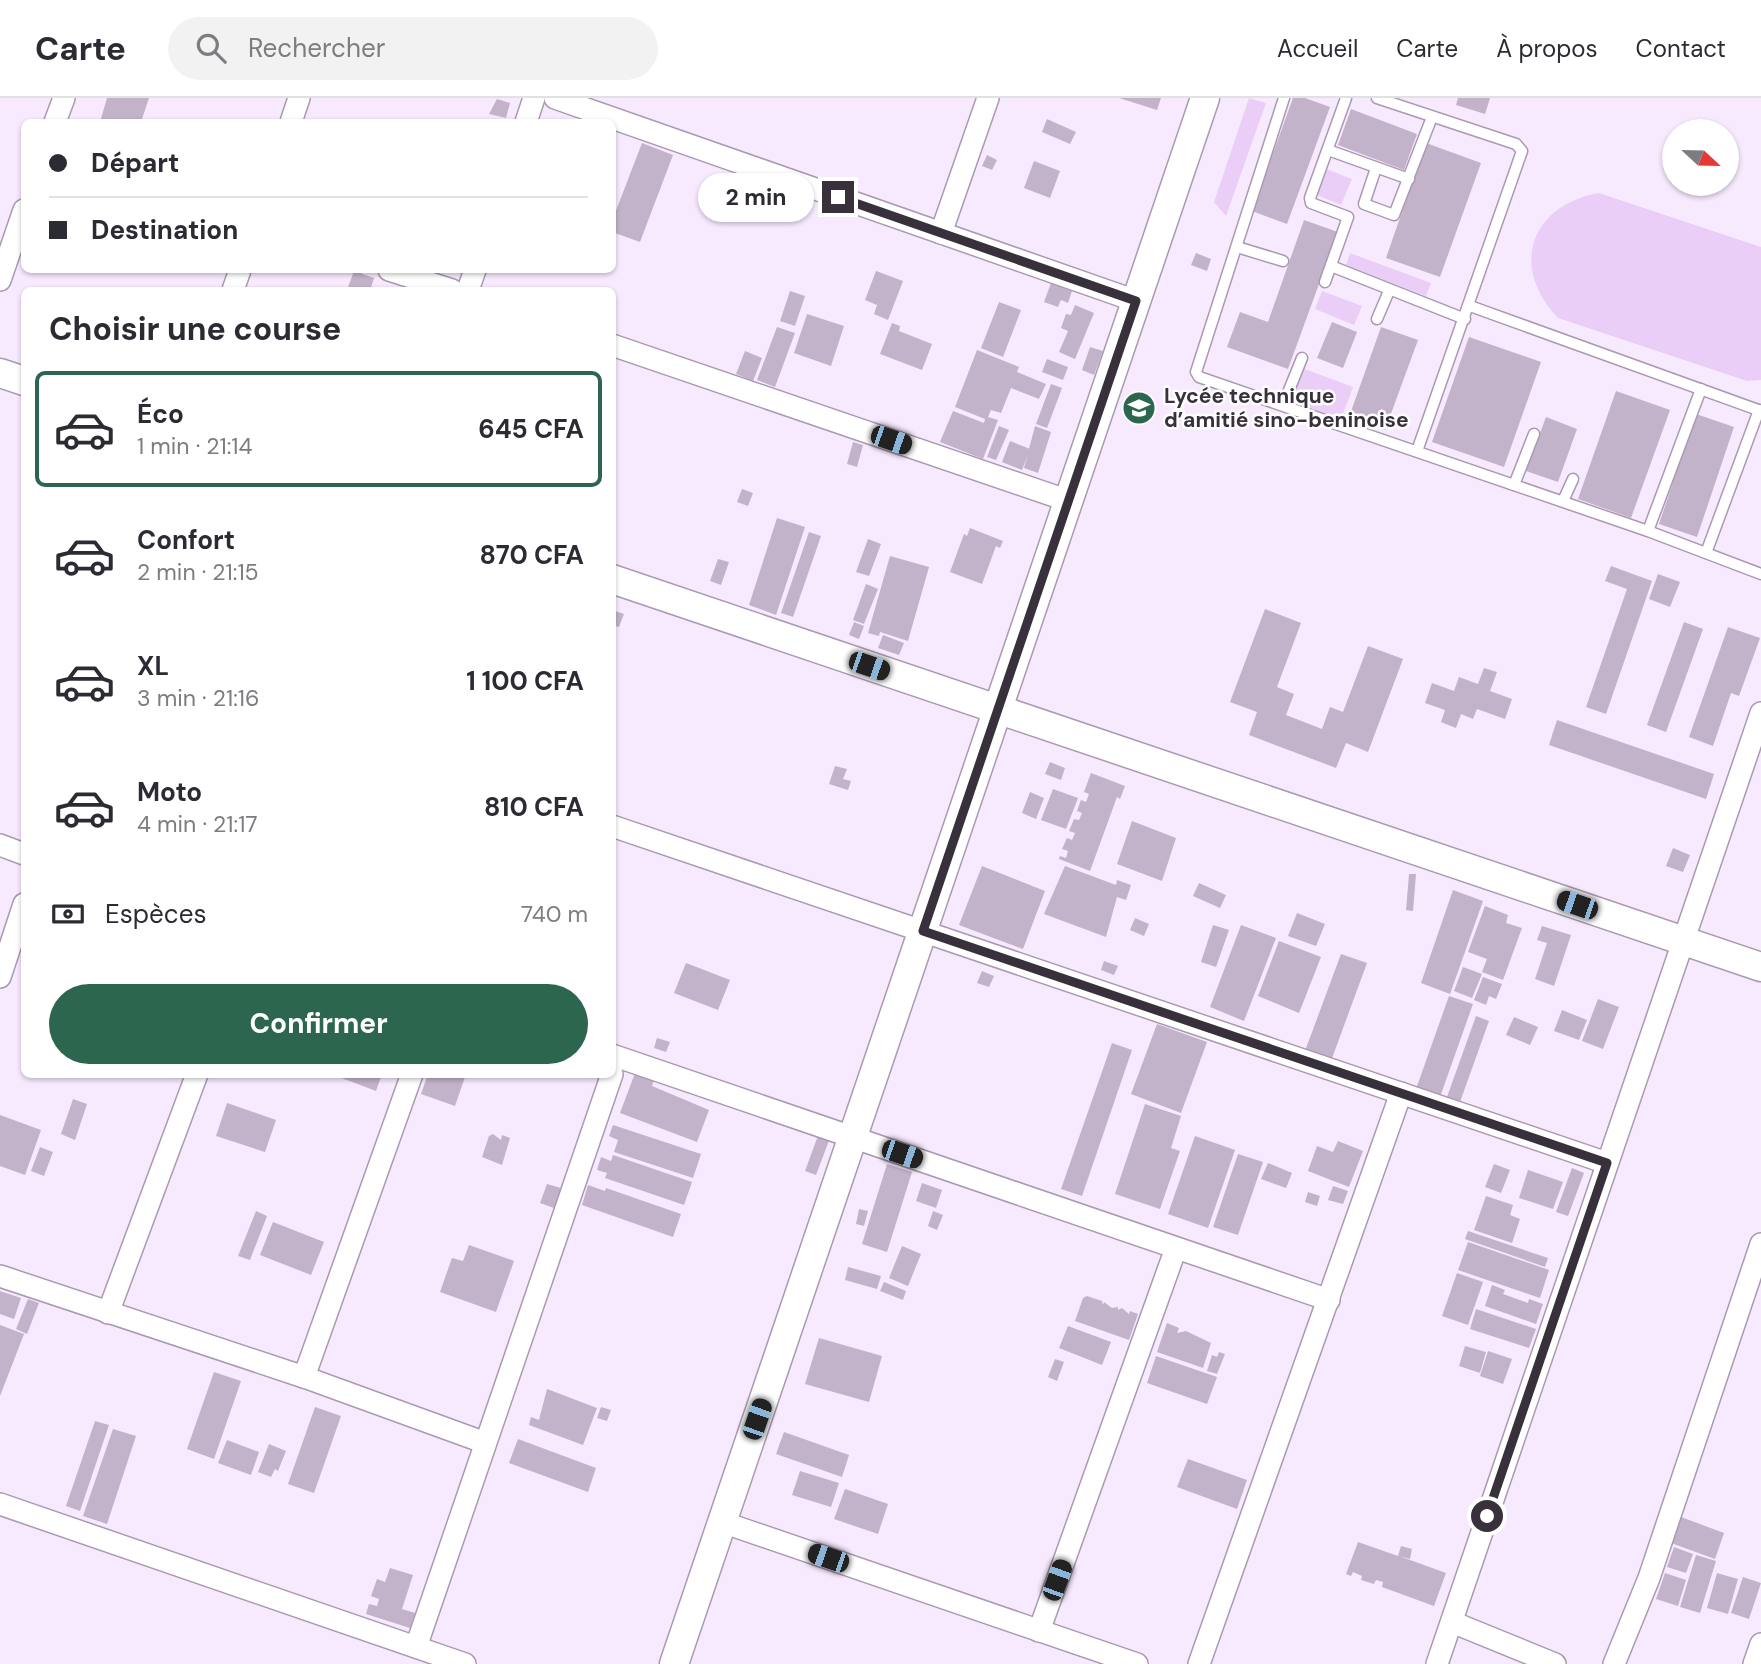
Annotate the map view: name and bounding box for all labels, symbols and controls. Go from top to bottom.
search box [168,17,658,80]
text: Carte [35,27,126,70]
icon: search [192,29,230,67]
text: Rechercher [248,31,385,65]
text: Accueil [1277,33,1358,64]
text: Carte [1396,33,1458,64]
text: À propos [1496,33,1598,64]
text: Contact [1636,33,1726,64]
north arrow [1662,119,1740,196]
map controls [1662,119,1739,196]
text: Départ [91,146,179,180]
callout: 2 min [698,172,814,222]
route end [822,181,854,213]
text: 2 min [726,182,786,212]
text: Destination [91,213,238,247]
text: Choisir une course [49,308,341,350]
place label: Lycée technique d’amitié sino-beninoise [1164,382,1409,434]
school or university icon: Lycée technique d’amitié sino-beninoise [1120,389,1158,427]
text: Éco [137,397,184,431]
icon: car [53,398,116,461]
text: 645 CFA [478,412,584,446]
car [868,423,915,457]
text: 1 min · 21:14 [137,431,253,461]
text: Confort [137,523,235,557]
icon: car [53,524,116,587]
text: 870 CFA [480,538,584,572]
text: 2 min · 21:15 [137,557,259,587]
text: XL [137,649,169,683]
car [846,649,893,683]
icon: car [53,650,116,713]
text: 1 100 CFA [466,664,584,698]
text: 3 min · 21:16 [137,683,259,713]
text: Moto [137,775,202,809]
icon: car [53,776,116,839]
text: 810 CFA [484,790,584,824]
text: 4 min · 21:17 [137,809,258,839]
car [1554,888,1601,922]
icon: cash [49,895,87,933]
text: Espèces [105,897,206,931]
text: 740 m [521,899,588,929]
button: Confirmer [49,984,588,1064]
car [879,1137,926,1171]
car [741,1396,774,1442]
route start [1471,1500,1503,1532]
car [805,1541,852,1575]
car [1040,1557,1075,1603]

